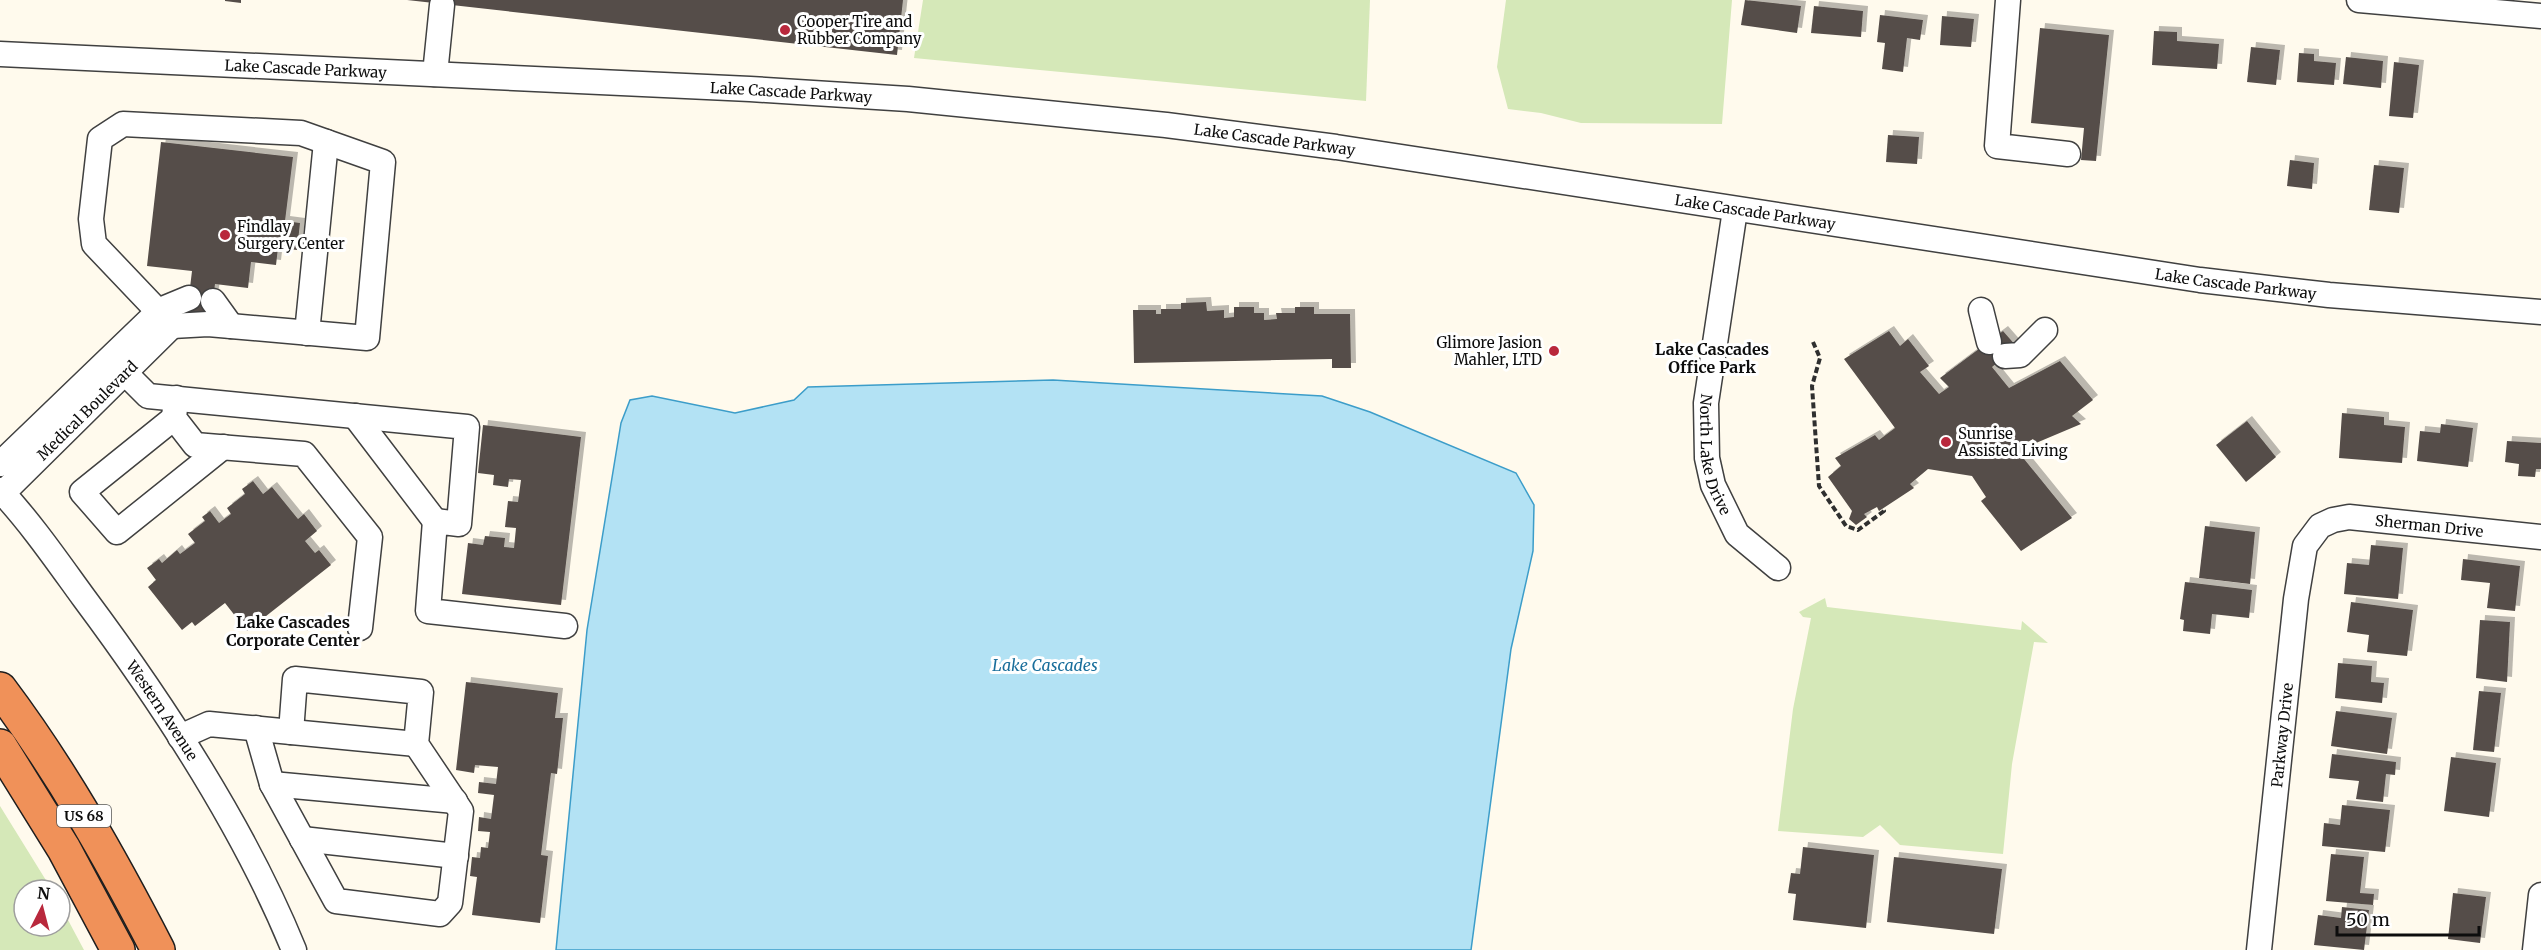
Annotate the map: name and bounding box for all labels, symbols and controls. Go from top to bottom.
place label: Cooper Tire and Rubber Company [797,12,922,48]
marker: Cooper Tire and Rubber Company [778,23,792,37]
street label: Lake Cascade Parkway [224,55,388,82]
street label: Lake Cascade Parkway [710,78,873,106]
street label: Lake Cascade Parkway [1193,119,1357,159]
street label: Lake Cascade Parkway [1673,190,1837,233]
place label: Findlay Surgery Center [237,217,345,253]
marker: Findlay Surgery Center [218,228,232,242]
street label: Lake Cascade Parkway [2154,264,2318,303]
place label: Glimore Jasion Mahler, LTD [1436,333,1542,369]
district label: Lake Cascades Office Park [1655,339,1769,377]
marker: Glimore Jasion Mahler, LTD [1547,344,1561,358]
street label: Medical Boulevard [33,356,141,464]
street label: North Lake Drive [1696,393,1736,518]
place label: Sunrise Assisted Living [1957,424,2068,460]
marker: Sunrise Assisted Living [1939,435,1953,449]
street label: Sherman Drive [2374,510,2484,540]
district label: Lake Cascades Corporate Center [226,612,360,650]
water label: Lake Cascades [992,655,1098,675]
street label: Western Avenue [122,656,203,764]
street label: Parkway Drive [2267,682,2297,788]
road number: US 68 [57,805,111,827]
north arrow [12,878,72,938]
text: N [36,882,51,904]
scale bar [2337,899,2480,937]
text: 50 m [2346,908,2390,931]

